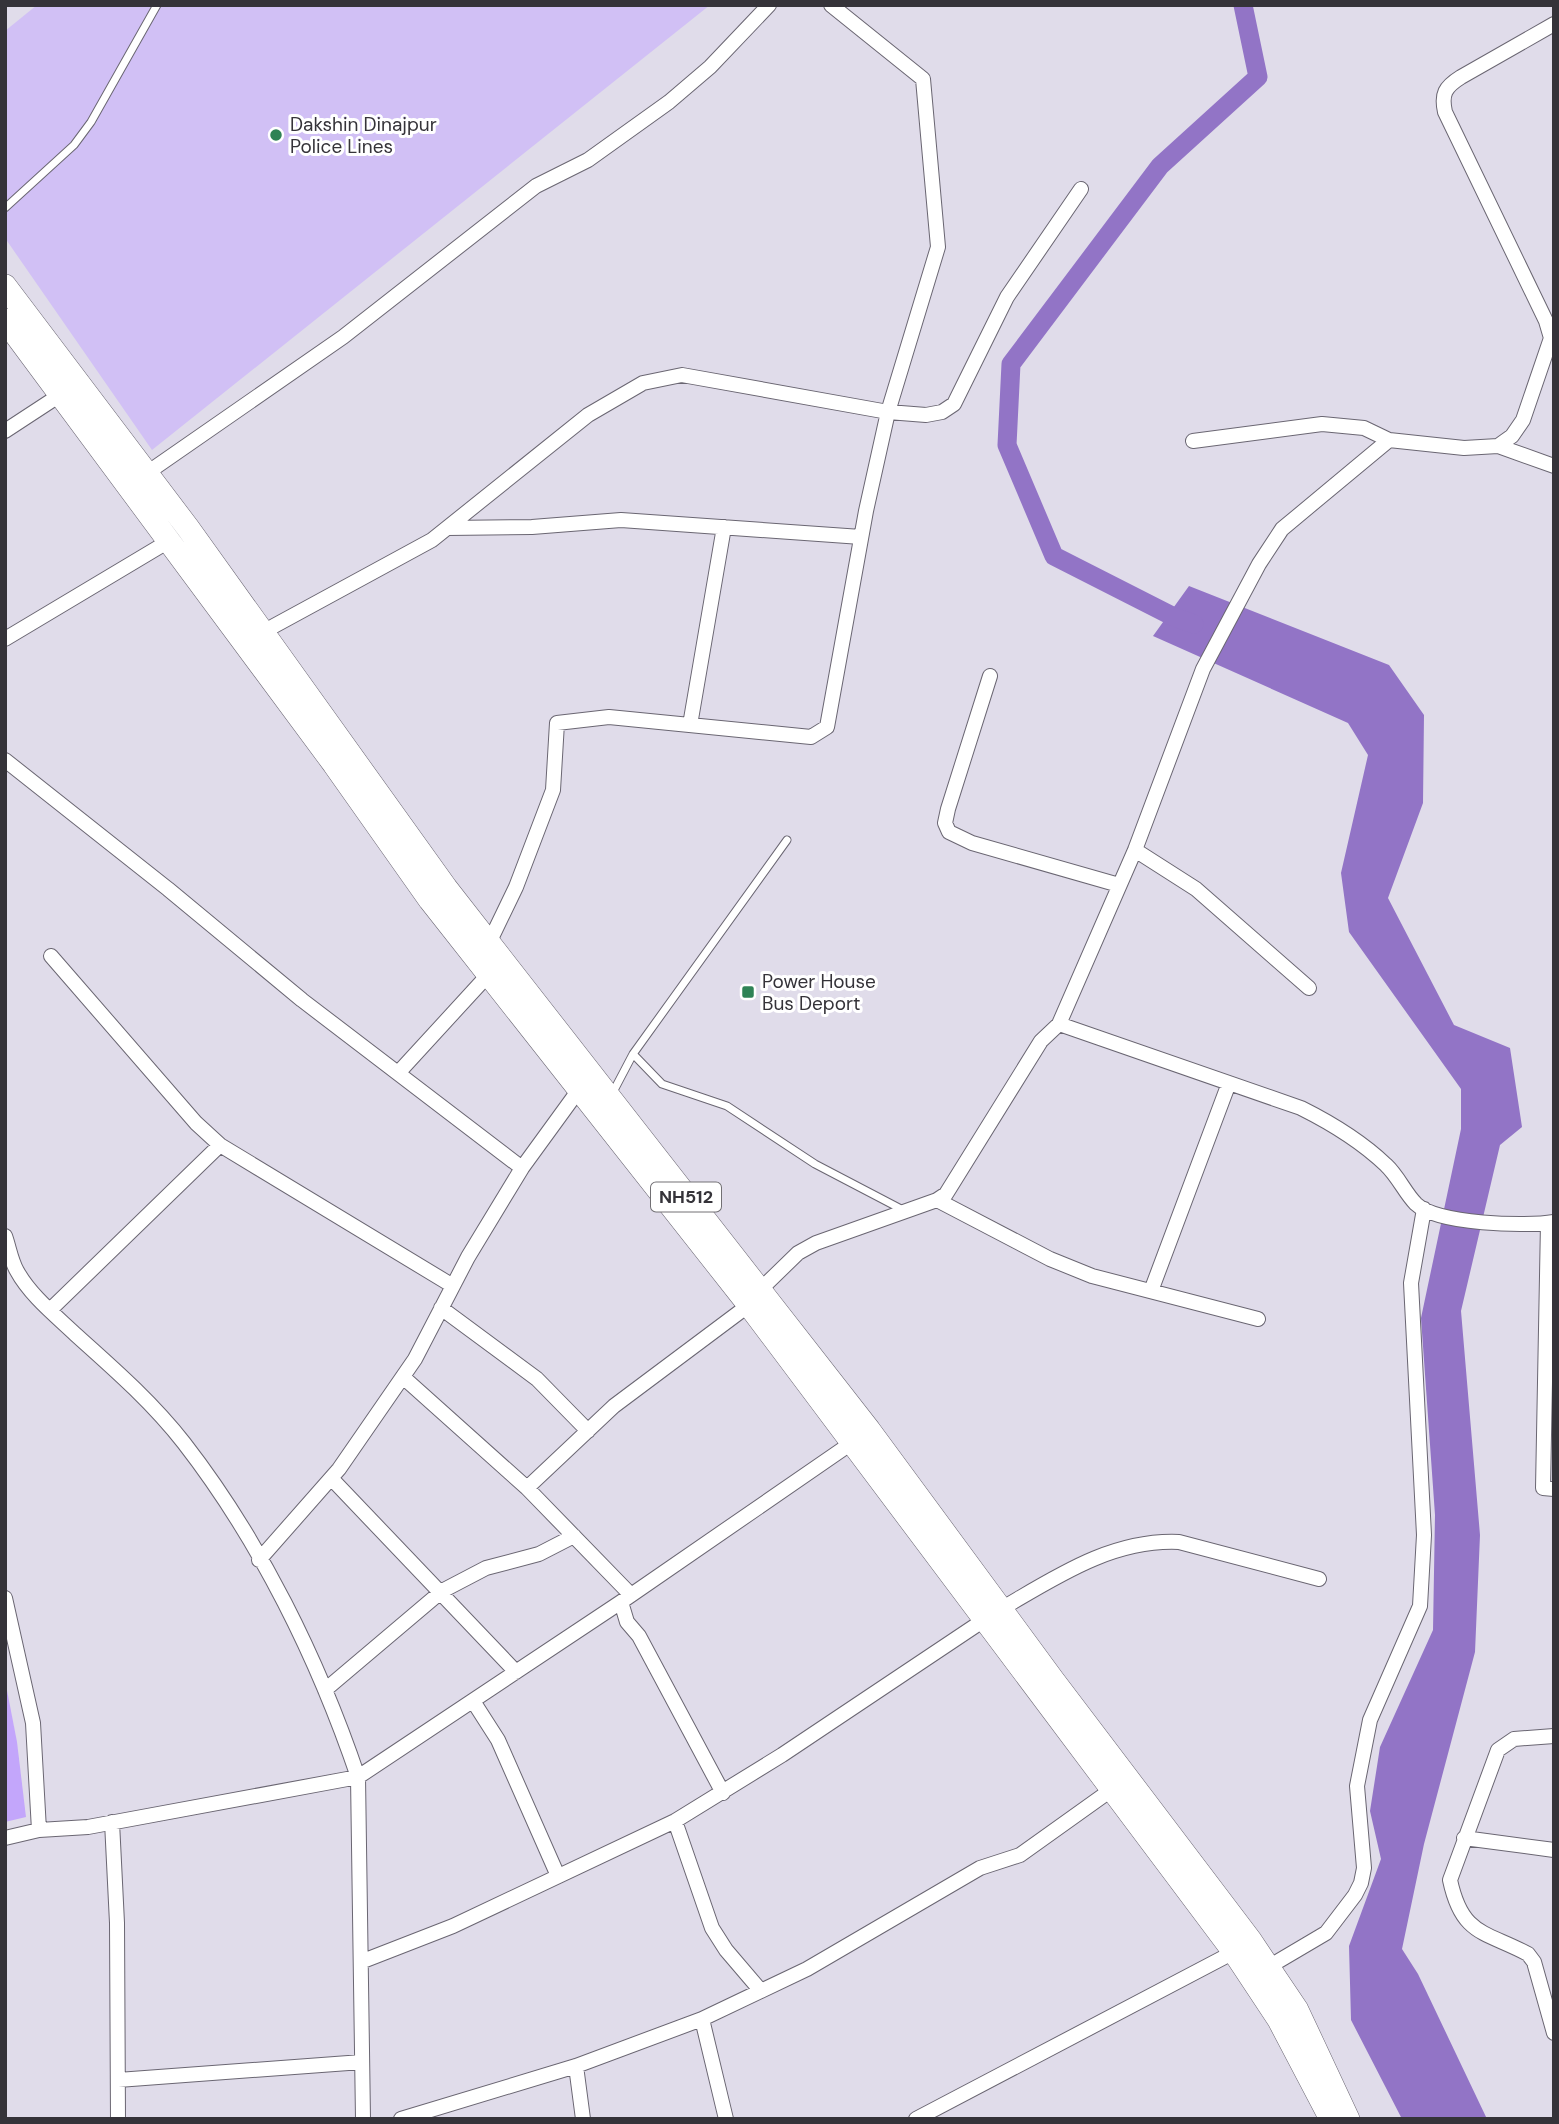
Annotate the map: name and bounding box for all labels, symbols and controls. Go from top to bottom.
place label: Dakshin Dinajpur Police Lines [290,112,437,159]
marker: Dakshin Dinajpur Police Lines [268,127,284,143]
place label: Power House Bus Deport [762,969,876,1016]
marker: Power House Bus Deport [740,984,756,1000]
road number: NH512 [651,1182,721,1212]

